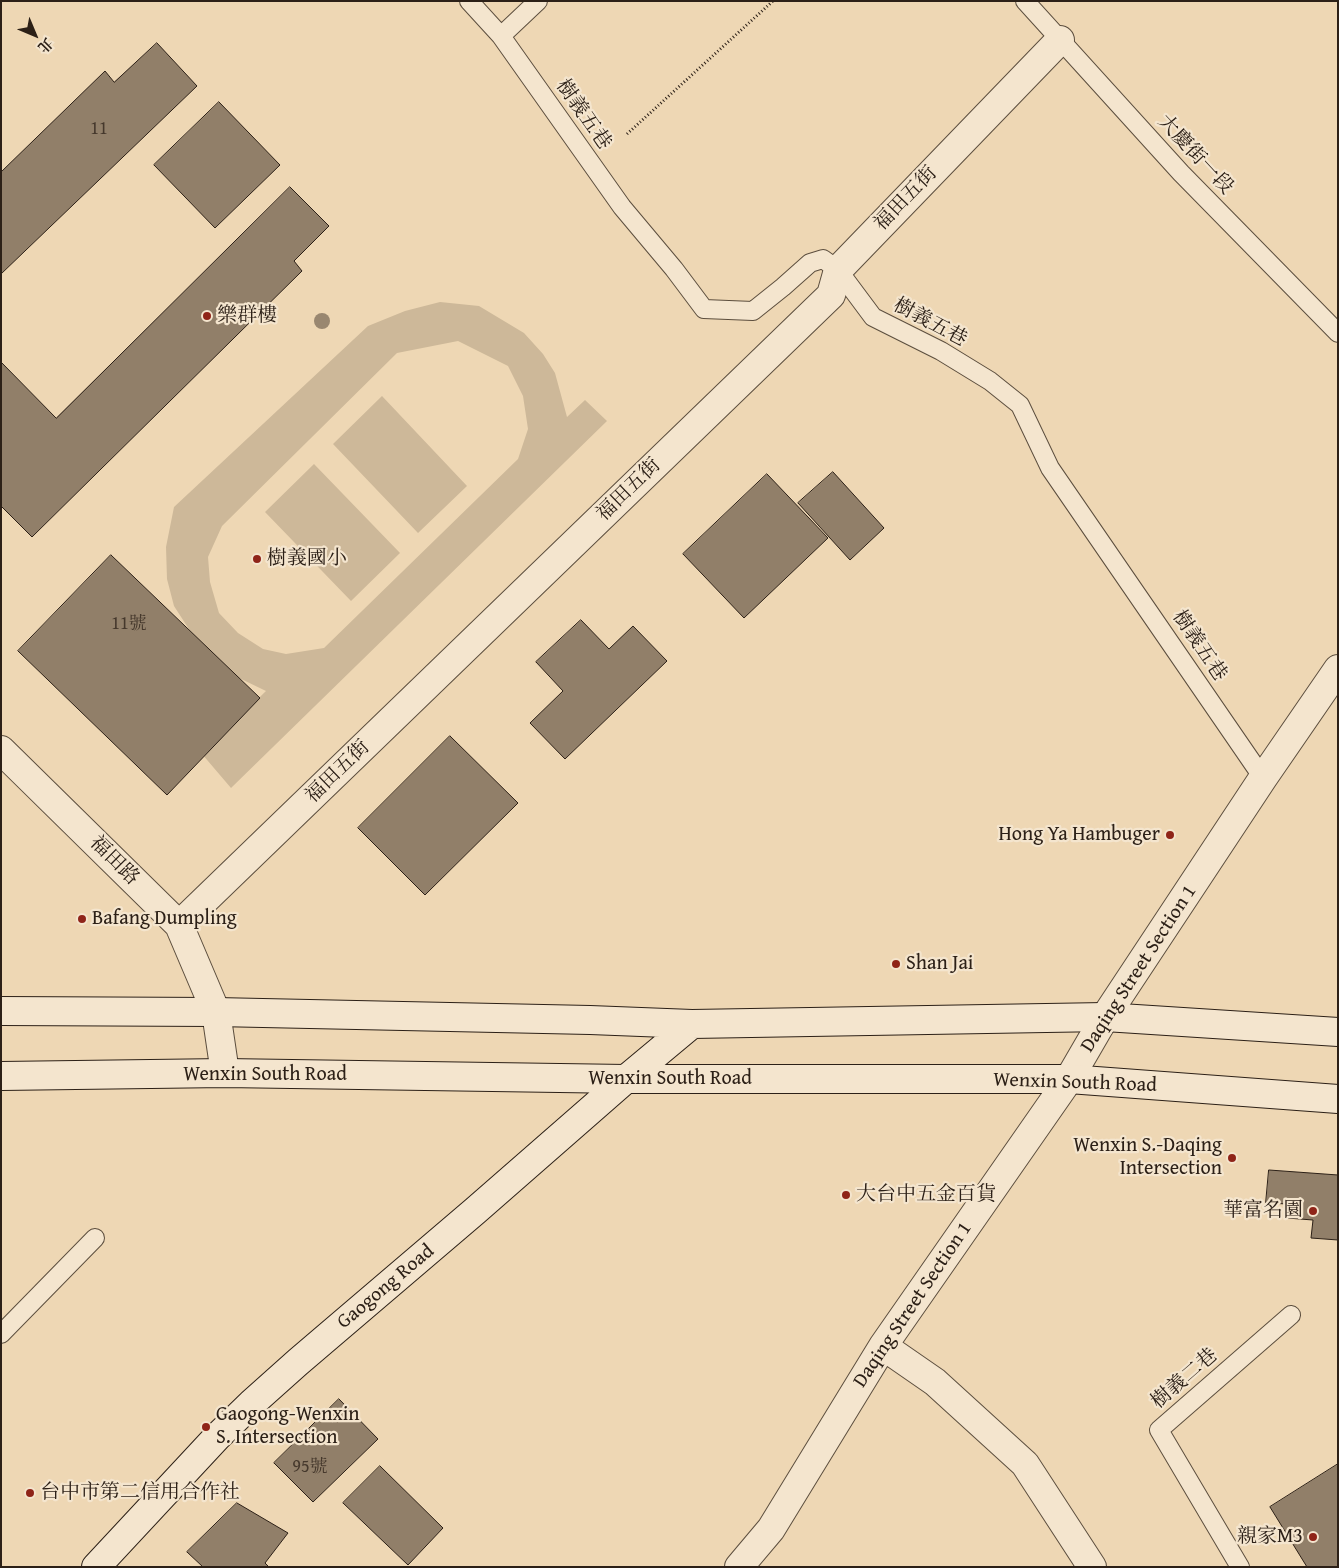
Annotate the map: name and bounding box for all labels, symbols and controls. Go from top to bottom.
north arrow [10,10,60,60]
text: 北 [34,34,58,58]
street label: 樹義五巷 [550,75,616,155]
street label: 大慶街一段 [1152,110,1238,200]
house number: 11 [90,118,108,140]
street label: 福田五街 [870,162,942,236]
street label: 樹義五巷 [889,294,971,352]
place label: 樂群樓 [217,304,277,328]
marker: 樂群樓 [201,310,213,322]
street label: 福田五街 [592,454,666,526]
place label: 樹義國小 [267,547,347,571]
marker: 樹義國小 [251,553,263,565]
street label: 樹義五巷 [1167,606,1231,686]
house number: 11號 [111,613,147,635]
street label: 福田五街 [301,736,375,808]
place label: Hong Ya Hambuger [998,823,1160,847]
marker: Hong Ya Hambuger [1164,829,1176,841]
street label: 福田路 [84,831,144,891]
street label: Daqing Street Section 1 [1076,881,1202,1057]
place label: Bafang Dumpling [92,907,237,931]
marker: Bafang Dumpling [76,913,88,925]
place label: Shan Jai [906,952,973,976]
marker: Shan Jai [890,958,902,970]
street label: Wenxin South Road [183,1063,347,1087]
street label: Wenxin South Road [588,1067,752,1091]
street label: Wenxin South Road [993,1068,1157,1098]
place label: Wenxin S.-Daqing Intersection [1073,1134,1222,1181]
marker: Wenxin S.-Daqing Intersection [1226,1152,1238,1164]
place label: 大台中五金百貨 [856,1183,996,1207]
marker: 大台中五金百貨 [840,1189,852,1201]
place label: 華富名園 [1223,1199,1303,1223]
marker: 華富名園 [1307,1205,1319,1217]
street label: Daqing Street Section 1 [849,1218,977,1392]
street label: Gaogong Road [333,1240,439,1334]
street label: 樹義二巷 [1147,1344,1223,1414]
place label: Gaogong-Wenxin S. Intersection [216,1403,360,1450]
marker: Gaogong-Wenxin S. Intersection [200,1421,212,1433]
house number: 95號 [292,1456,328,1478]
place label: 台中市第二信用合作社 [40,1481,240,1505]
marker: 台中市第二信用合作社 [24,1487,36,1499]
place label: 親家M3 [1237,1525,1303,1549]
marker: 親家M3 [1307,1531,1319,1543]

